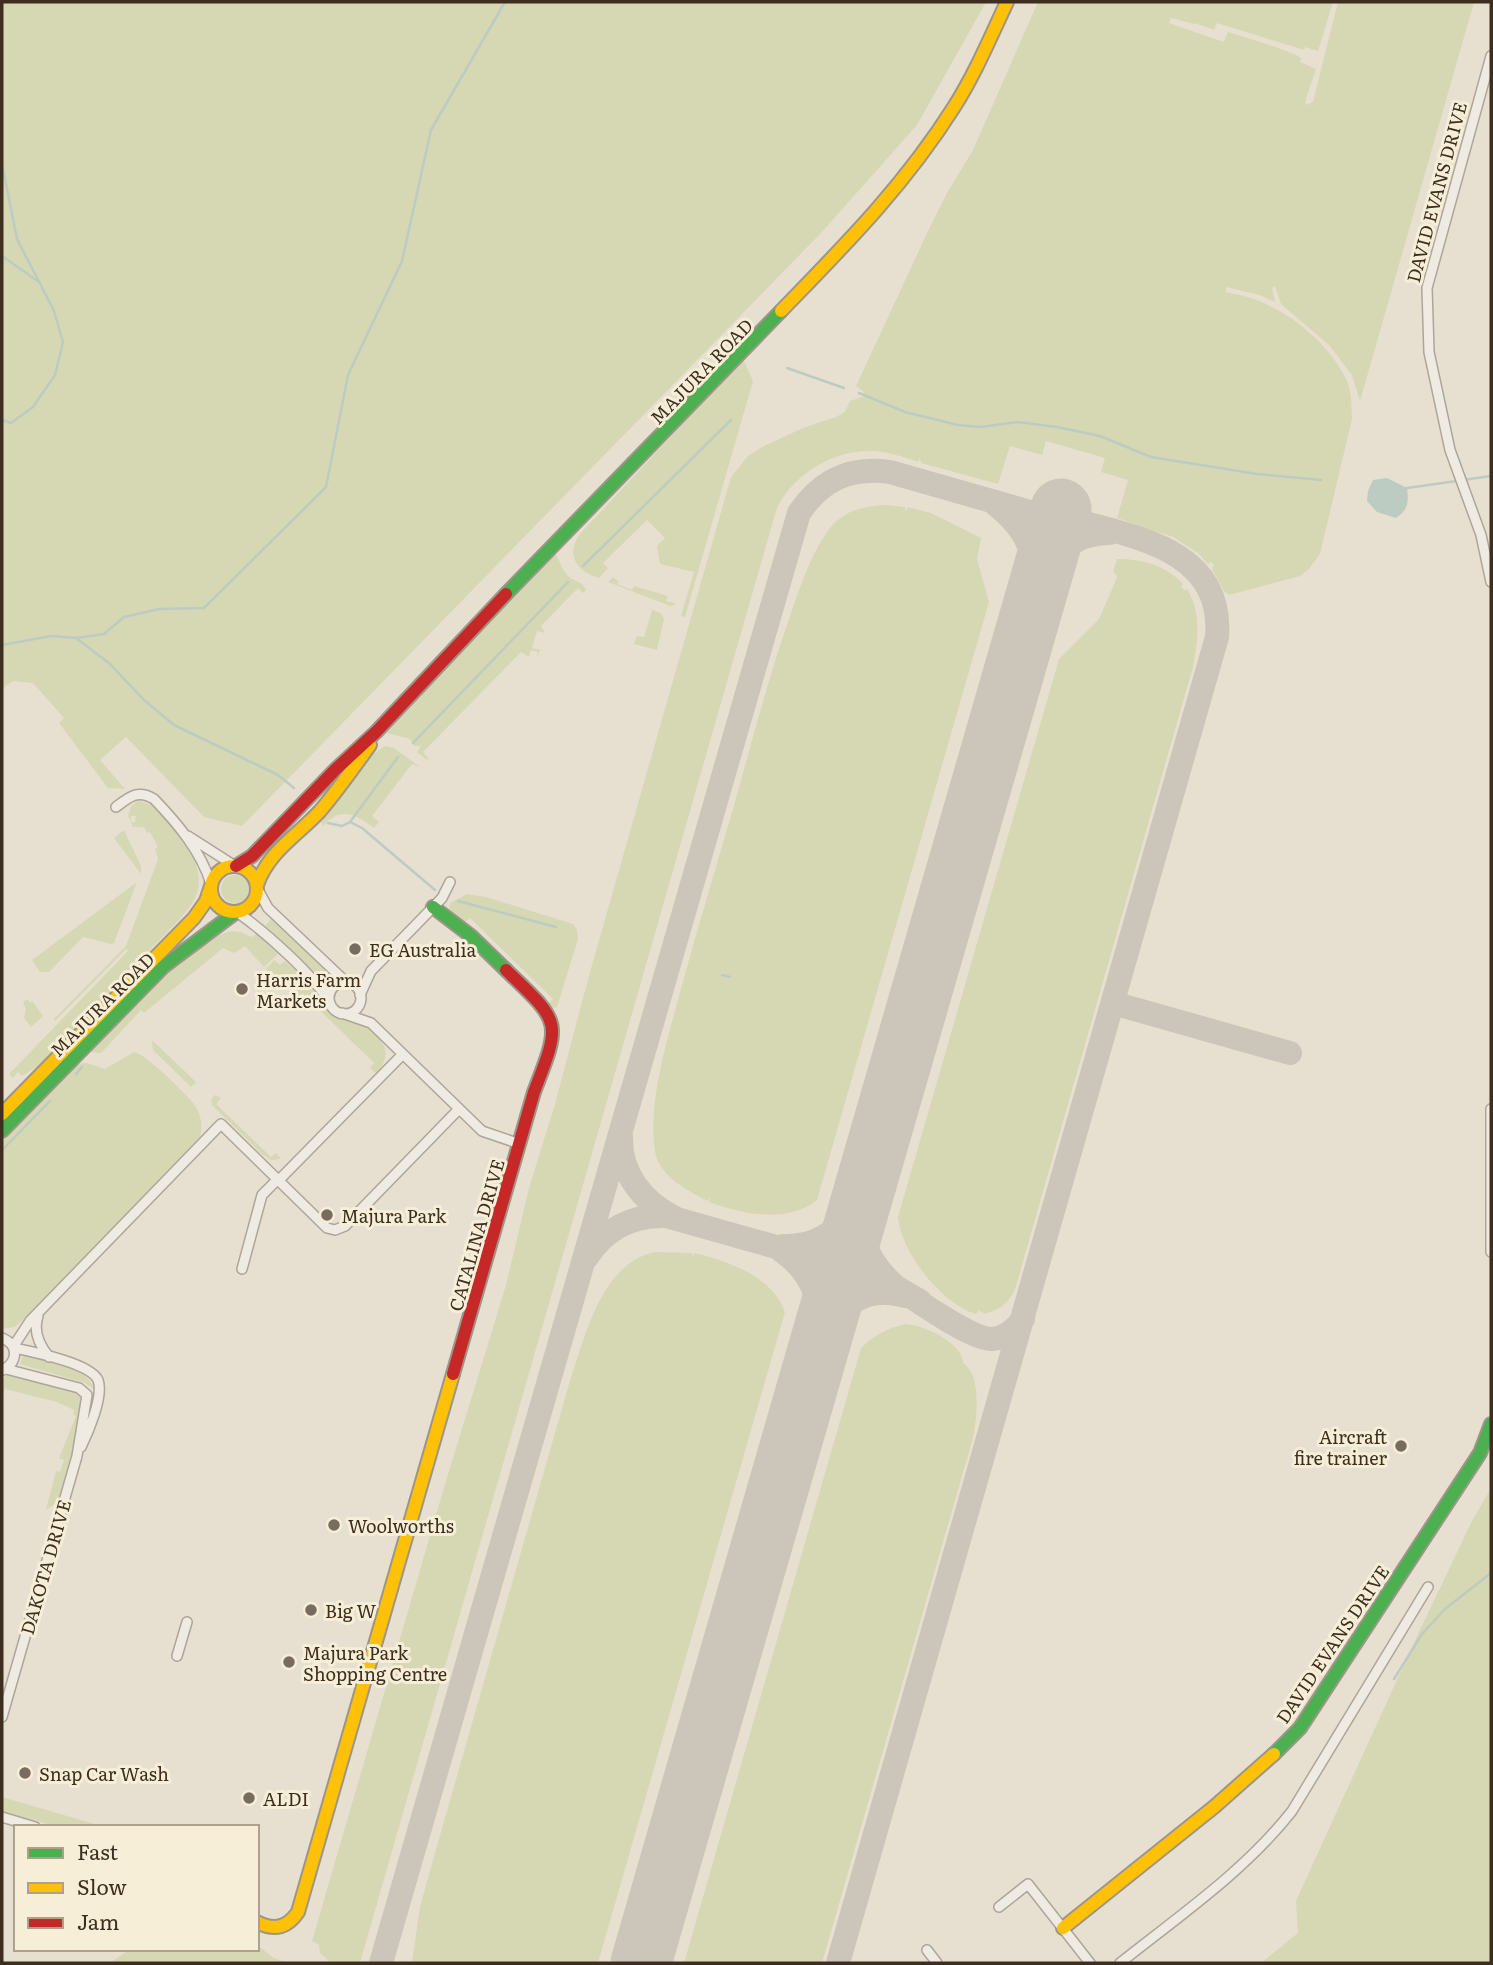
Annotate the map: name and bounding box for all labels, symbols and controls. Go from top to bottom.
street label: DAVID EVANS DRIVE [1399,99,1473,285]
street label: MAJURA ROAD [643,312,759,430]
place label: EG Australia [369,936,477,963]
marker: EG Australia [347,941,363,957]
street label: MAJURA ROAD [44,946,160,1062]
place label: Harris Farm Markets [256,966,361,1014]
marker: Harris Farm Markets [234,981,250,997]
street label: CATALINA DRIVE [441,1156,511,1314]
place label: Majura Park [341,1202,447,1229]
marker: Majura Park [319,1207,335,1223]
place label: Aircraft fire trainer [1294,1423,1388,1471]
marker: Aircraft fire trainer [1393,1438,1409,1454]
street label: DAKOTA DRIVE [13,1496,77,1638]
place label: Woolworths [348,1512,454,1539]
marker: Woolworths [326,1517,342,1533]
street label: DAVID EVANS DRIVE [1269,1559,1395,1729]
place label: Big W [325,1597,377,1624]
marker: Big W [303,1602,319,1618]
place label: Majura Park Shopping Centre [303,1639,447,1687]
marker: Majura Park Shopping Centre [281,1654,297,1670]
place label: Snap Car Wash [39,1760,169,1787]
marker: Snap Car Wash [17,1765,33,1781]
place label: ALDI [263,1785,309,1812]
marker: ALDI [241,1790,257,1806]
legend [14,1825,259,1951]
text: Fast [77,1835,118,1866]
text: Slow [77,1870,127,1901]
text: Jam [77,1905,119,1936]

